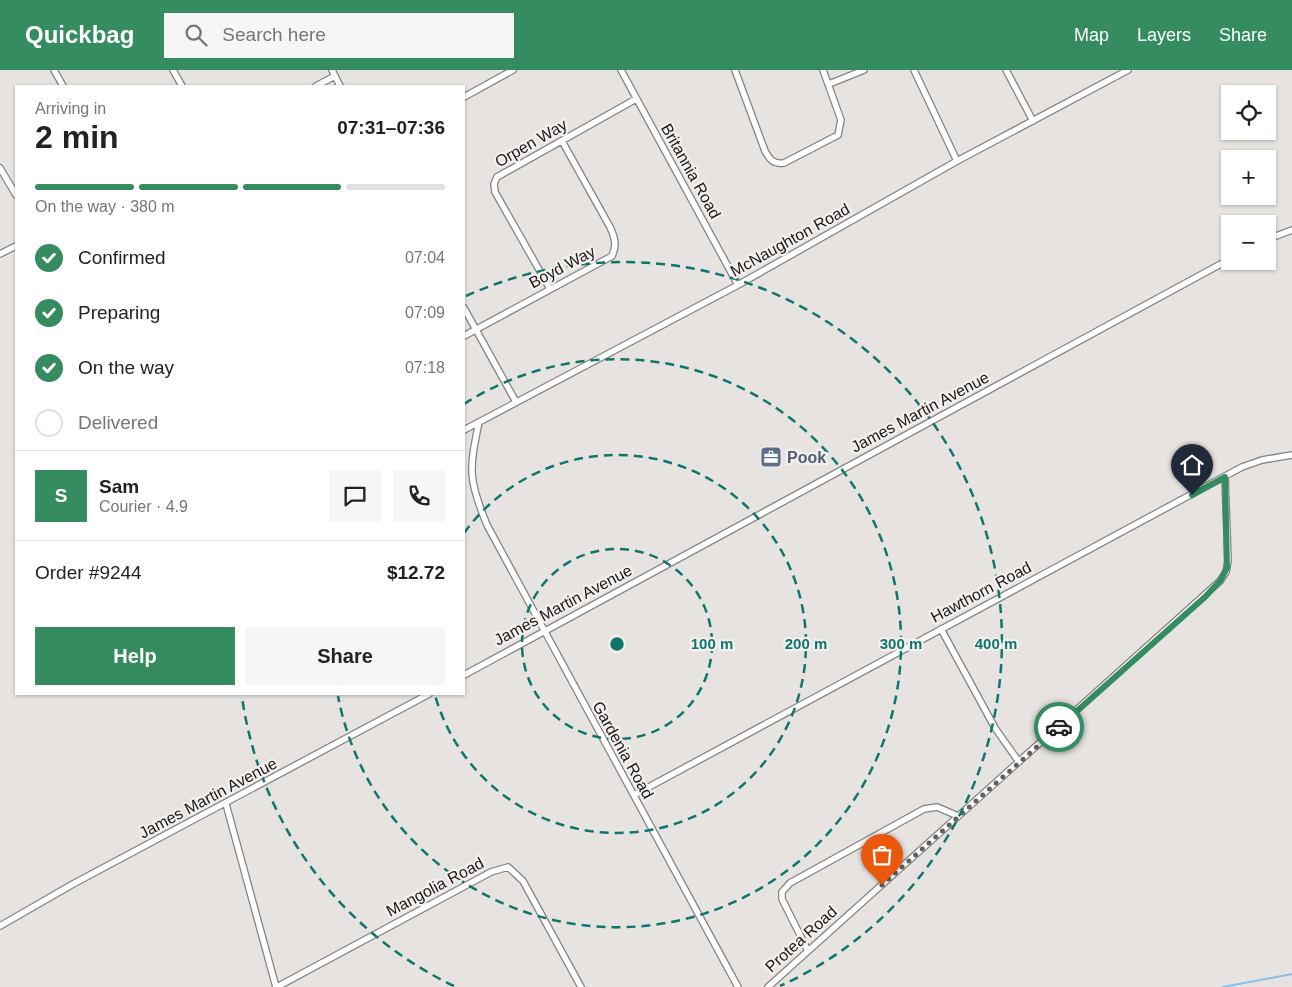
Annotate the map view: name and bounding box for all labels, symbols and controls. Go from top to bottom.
search box [164,13,514,58]
text: Quickbag [25,21,134,48]
icon: search [182,21,210,49]
text: Search here [222,24,326,45]
text: Map [1074,25,1109,45]
text: Layers [1137,25,1191,45]
text: Share [1219,25,1267,45]
map controls [1221,85,1276,270]
button: locate [1221,85,1276,140]
text: Arriving in [35,100,106,117]
street label: Orpen Way [492,116,570,170]
text: 07:31–07:36 [337,117,445,138]
text: 2 min [35,119,119,155]
street label: Britannia Road [658,121,724,221]
button: + [1221,150,1276,205]
text: On the way · 380 m [35,198,175,215]
street label: McNaughton Road [728,200,852,280]
button: − [1221,215,1276,270]
street label: Boyd Way [526,243,598,291]
icon: check [35,244,63,272]
text: Confirmed [78,247,166,268]
text: 07:04 [405,249,445,266]
icon: check [35,299,63,327]
text: Preparing [78,302,160,323]
text: 07:09 [405,304,445,321]
icon: check [35,354,63,382]
text: On the way [78,357,174,378]
text: 07:18 [405,359,445,376]
street label: James Martin Avenue [848,368,992,456]
text: Delivered [78,412,158,433]
pin [1171,444,1213,495]
office icon: Pook [759,445,783,469]
place label: Pook [787,449,826,466]
icon: home [1178,451,1206,479]
button: chat [329,470,381,522]
button: phone [393,470,445,522]
text: Sam [99,476,139,497]
text: S [55,485,67,506]
text: Courier · 4.9 [99,498,188,515]
street label: Hawthorn Road [928,558,1034,626]
street label: James Martin Avenue [491,561,635,649]
text: Order #9244 [35,562,142,583]
text: $12.72 [387,562,445,583]
button: Help [35,627,235,685]
button: Share [245,627,445,685]
centre of rings [608,635,626,653]
text: 100 m [691,635,733,652]
text: 200 m [785,635,827,652]
text: 300 m [880,635,922,652]
text: 400 m [975,635,1017,652]
street label: Gardenia Road [589,698,657,802]
courier [1034,702,1084,752]
icon: car [1045,713,1073,741]
street label: James Martin Avenue [136,754,280,842]
pin [861,834,903,885]
icon: bag [868,841,896,869]
street label: Mangolia Road [383,854,487,920]
street label: Protea Road [762,903,840,975]

